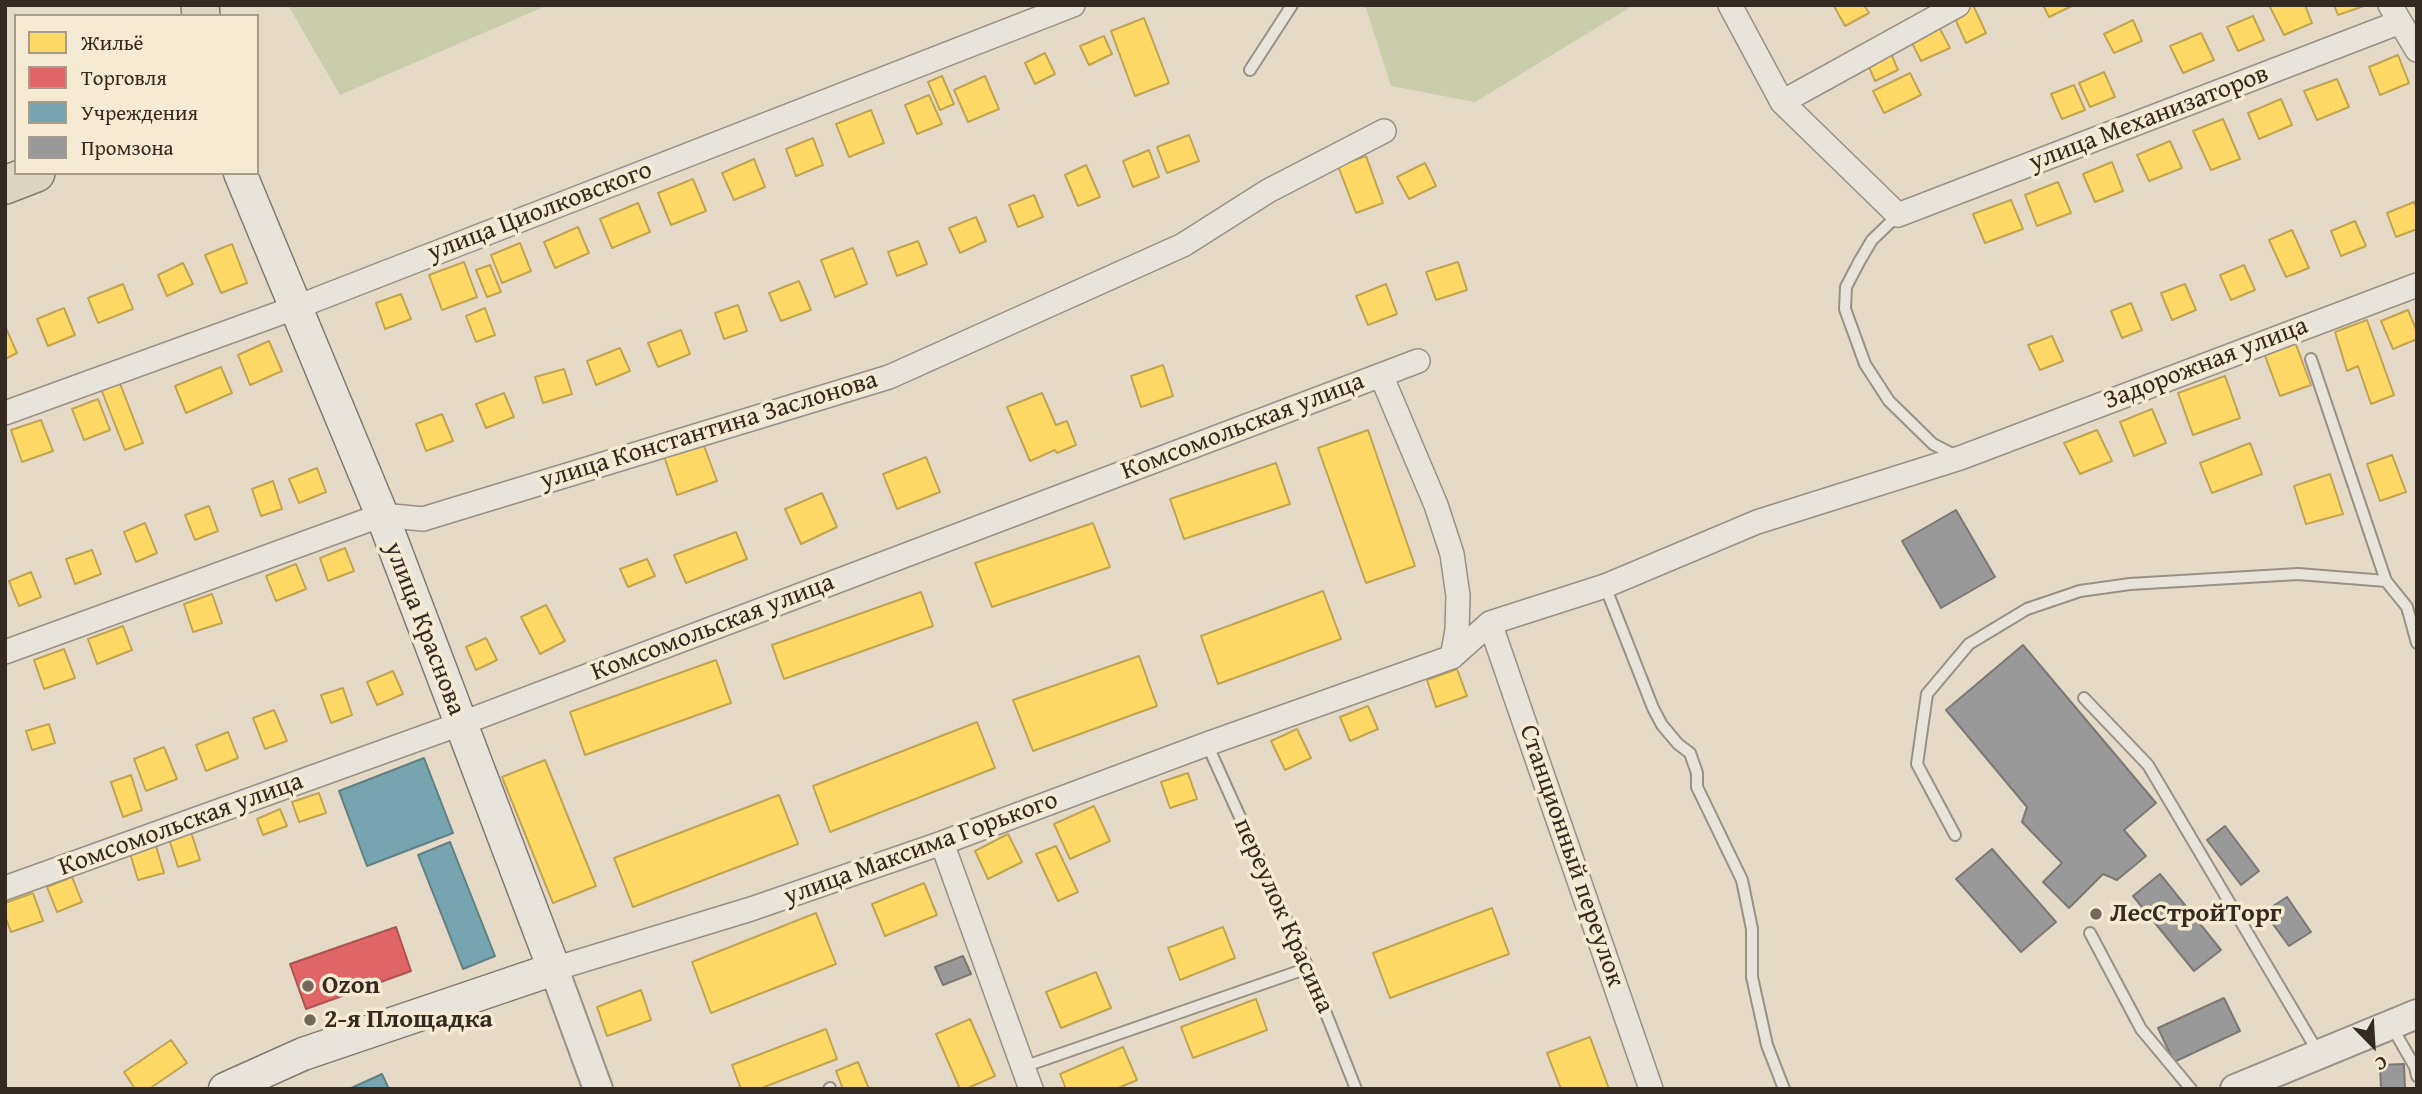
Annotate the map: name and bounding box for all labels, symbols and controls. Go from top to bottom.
legend [14,14,259,175]
text: Жильё [81,27,143,58]
street label: улица Механизаторов [2025,59,2273,179]
text: Торговля [81,62,167,93]
text: Учреждения [81,97,198,128]
text: Промзона [81,132,174,163]
street label: улица Циолковского [423,155,657,269]
street label: Задорожная улица [2100,311,2312,417]
street label: улица Константина Заслонова [536,365,882,497]
street label: Комсомольская улица [1117,366,1369,488]
street label: улица Краснова [377,538,471,720]
street label: Комсомольская улица [587,567,839,689]
street label: Станционный переулок [1512,721,1630,991]
street label: Комсомольская улица [55,766,307,884]
street label: улица Максима Горького [780,785,1062,913]
street label: переулок Красина [1226,814,1340,1018]
place label: ЛесСтройТорг [2110,898,2281,930]
marker: ЛесСтройТорг [2088,906,2104,922]
place label: Ozon [322,970,380,1002]
marker: Ozon [300,978,316,994]
place label: 2-я Площадка [324,1004,493,1036]
north arrow [2338,1010,2408,1080]
marker: 2-я Площадка [302,1012,318,1028]
text: С [2371,1049,2392,1079]

